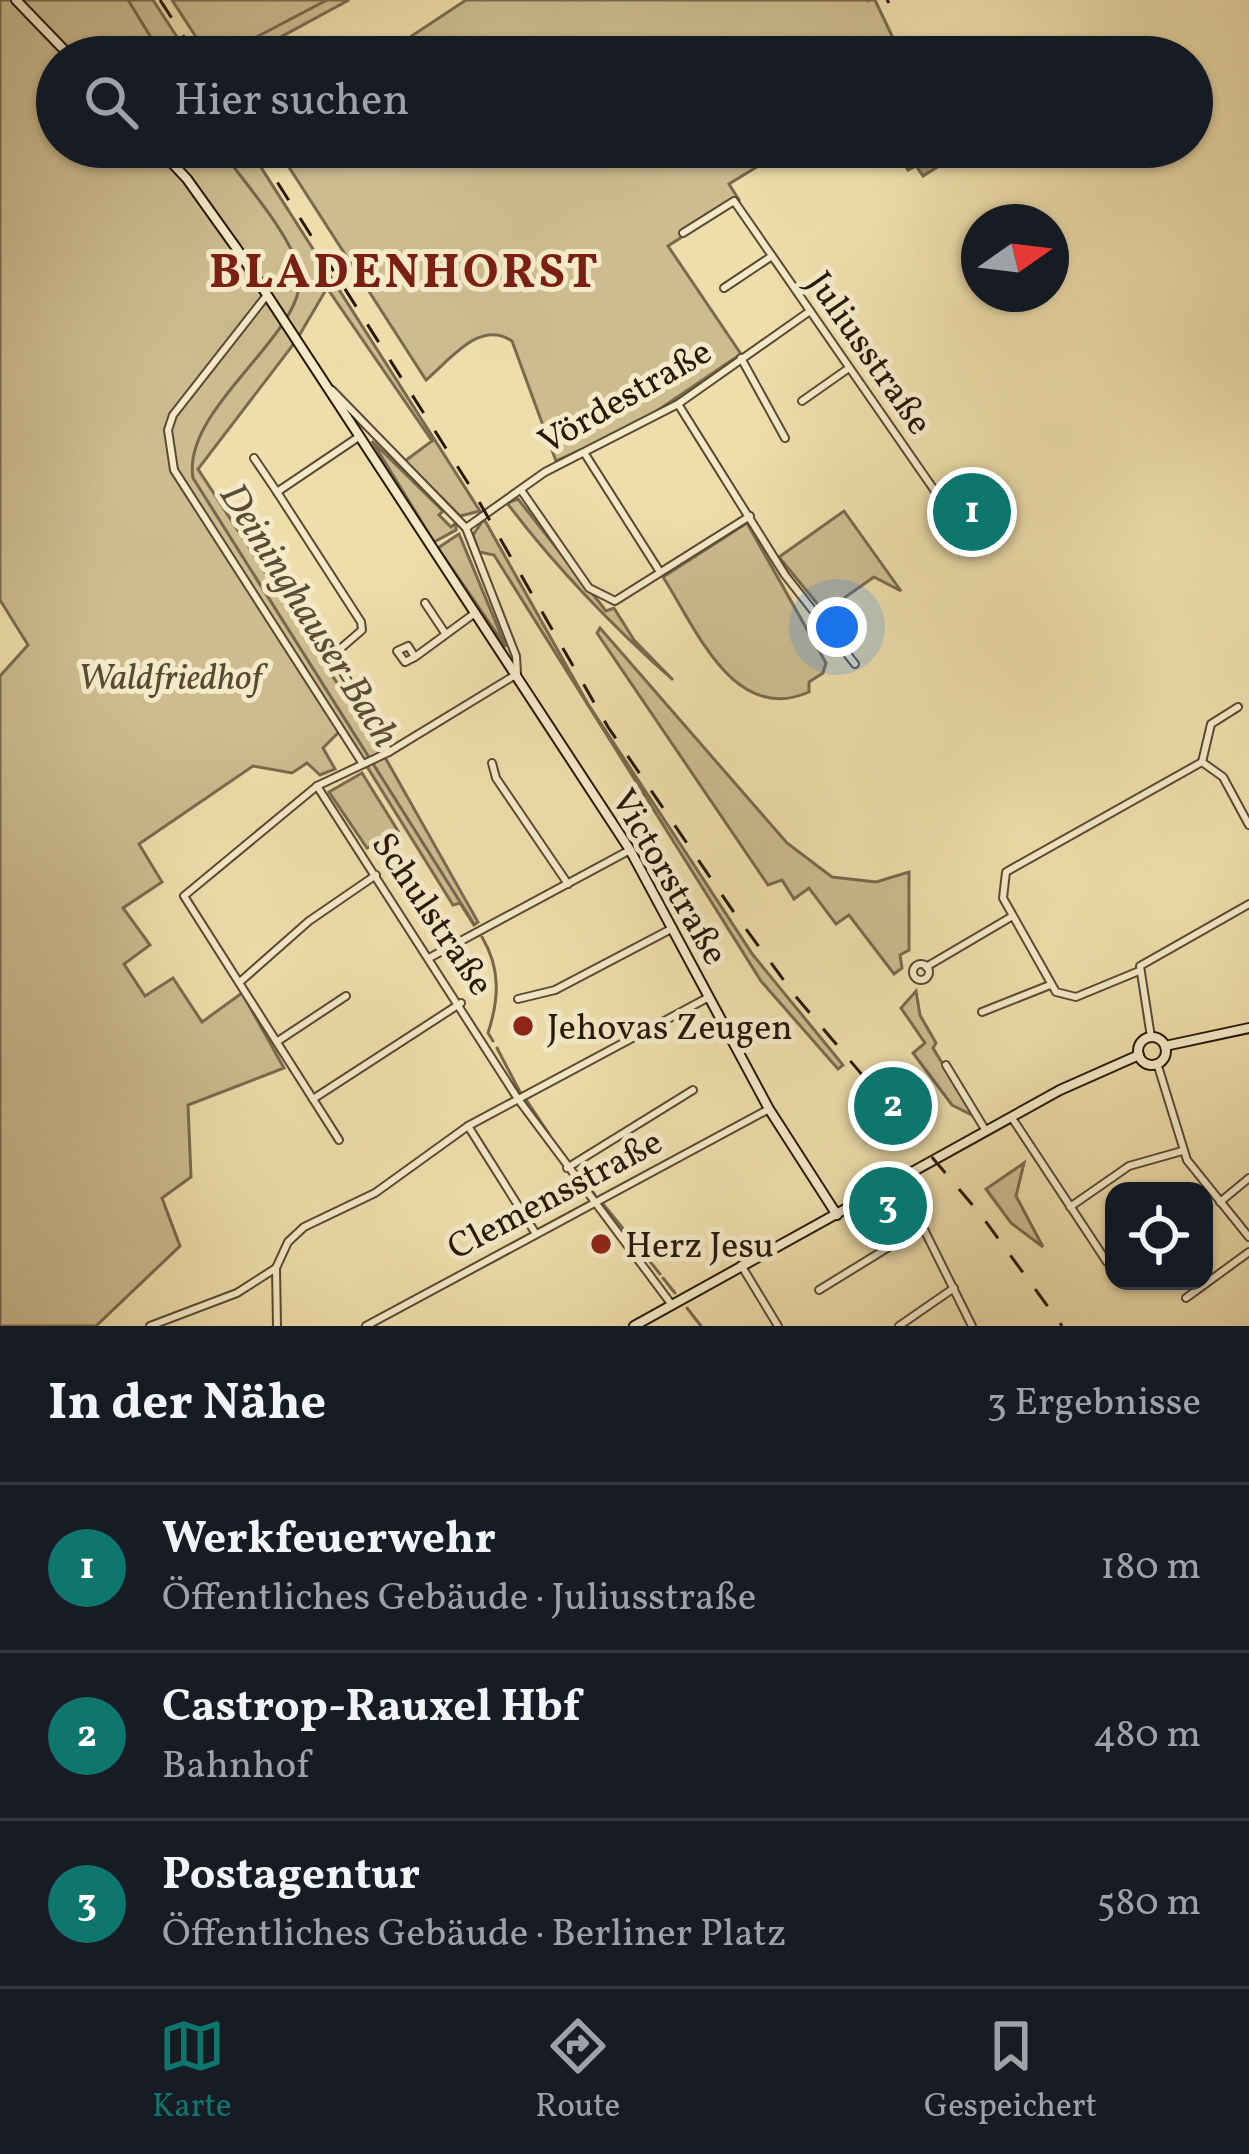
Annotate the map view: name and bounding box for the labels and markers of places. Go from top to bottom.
pin: 1 [933,467,1011,557]
place label: Jehovas Zeugen [547,1005,793,1055]
marker: Jehovas Zeugen [510,1013,536,1039]
pin: 2 [854,1061,932,1151]
pin: 3 [849,1161,927,1251]
place label: Herz Jesu [625,1223,774,1273]
marker: Herz Jesu [588,1231,614,1257]

